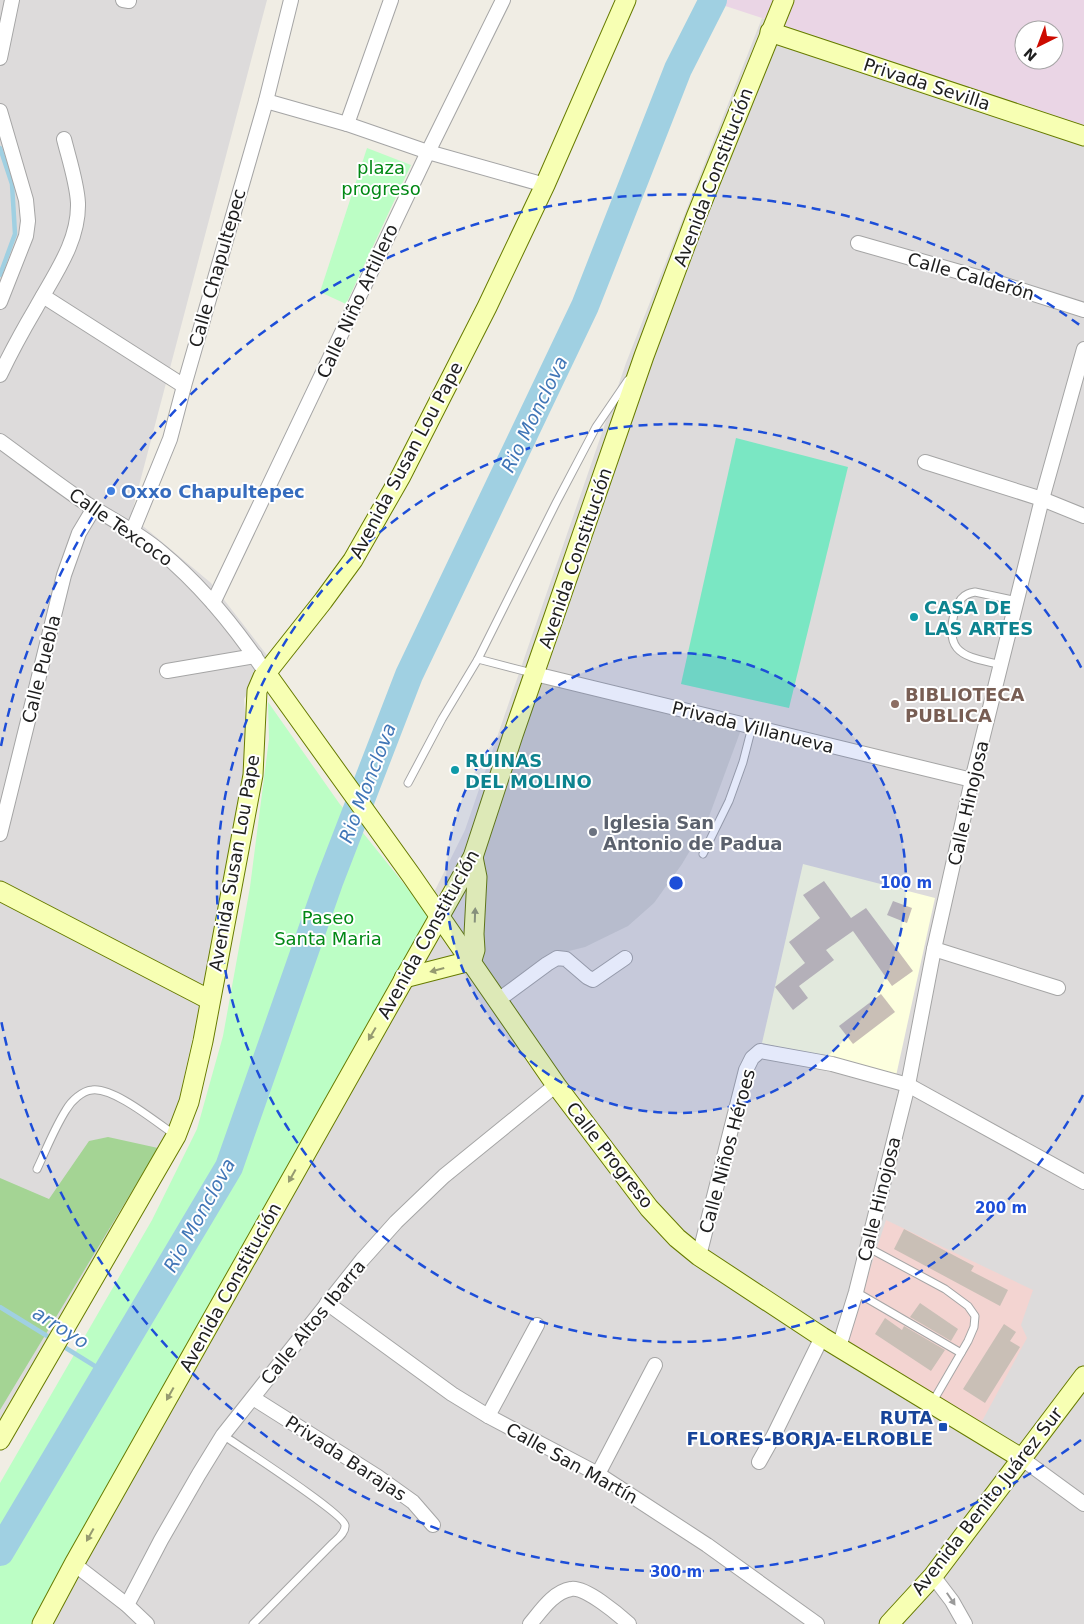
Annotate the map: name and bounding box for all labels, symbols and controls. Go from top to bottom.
north arrow [1014,20,1064,70]
text: N [1021,45,1040,65]
street label: Privada Sevilla [861,54,993,114]
street label: Avenida Constitución [669,85,757,269]
park label: plaza progreso [341,157,421,199]
street label: Calle Chapultepec [184,186,250,350]
street label: Calle Niño Artillero [312,220,402,382]
street label: Calle Calderón [905,248,1037,304]
water label: Rio Monclova [496,352,572,476]
street label: Avenida Susan Lou Pape [345,358,467,562]
street label: Avenida Constitución [534,465,616,651]
place label: Oxxo Chapultepec [121,481,305,502]
street label: Calle Texcoco [65,484,177,570]
marker: Oxxo Chapultepec [105,485,117,497]
place label: CASA DE LAS ARTES [924,597,1033,639]
marker: CASA DE LAS ARTES [908,611,920,623]
street label: Calle Puebla [17,613,65,725]
place label: BIBLIOTECA PUBLICA [905,684,1024,726]
street label: Privada Villanueva [670,697,836,757]
marker: BIBLIOTECA PUBLICA [889,698,901,710]
water label: Rio Monclova [334,720,400,846]
street label: Calle Hinojosa [943,738,993,868]
place label: RUINAS DEL MOLINO [465,750,592,792]
street label: Avenida Susan Lou Pape [205,753,263,973]
marker: RUINAS DEL MOLINO [449,764,461,776]
place label: Iglesia San Antonio de Padua [603,812,782,854]
marker: Iglesia San Antonio de Padua [587,826,599,838]
street label: Avenida Constitución [373,846,483,1022]
centre of rings [667,874,685,892]
text: 100 m [880,874,932,892]
one-way arrow [471,906,479,922]
park label: Paseo Santa Maria [274,907,382,949]
one-way arrow [430,967,445,975]
one-way arrow [368,1028,377,1041]
street label: Calle Niños Héroes [695,1066,759,1236]
street label: Calle Progreso [562,1098,658,1212]
street label: Calle Hinojosa [853,1134,905,1264]
water label: Rio Monclova [159,1154,239,1276]
one-way arrow [288,1169,297,1182]
street label: Avenida Constitución [175,1199,285,1375]
text: 200 m [975,1199,1027,1217]
street label: Calle Altos Ibarra [256,1255,370,1389]
water label: arroyo [29,1301,93,1353]
one-way arrow [166,1386,174,1401]
street label: Avenida Benito Juárez Sur [907,1402,1067,1599]
place label: RUTA FLORES-BORJA-ELROBLE [687,1407,933,1449]
street label: Privada Barajas [282,1411,410,1505]
street label: Calle San Martín [502,1418,642,1508]
marker: RUTA FLORES-BORJA-ELROBLE [937,1421,949,1433]
one-way arrow [86,1528,94,1543]
text: 300 m [650,1563,702,1581]
one-way arrow [946,1592,955,1606]

